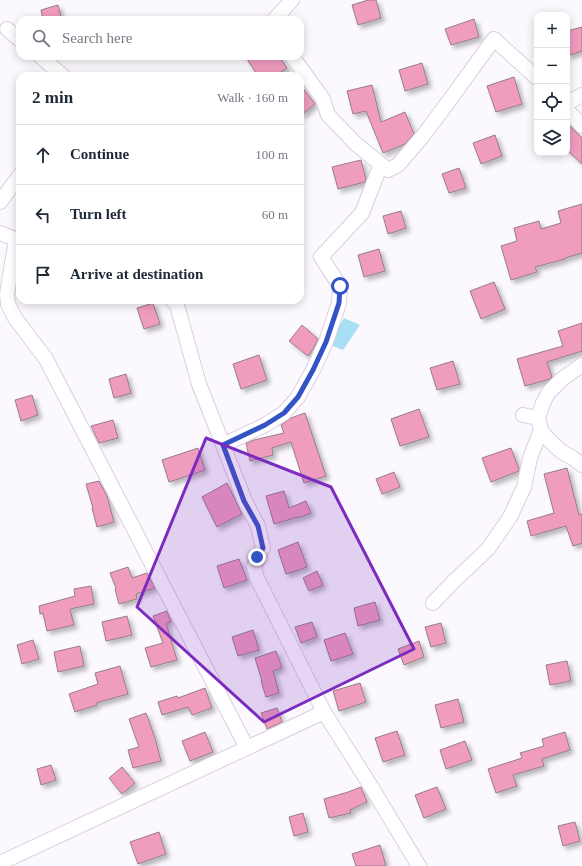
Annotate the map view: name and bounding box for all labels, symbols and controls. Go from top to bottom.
map controls [534,12,570,156]
button: + [534,12,570,48]
search box [16,16,304,60]
icon: search [30,27,52,49]
text: Search here [62,30,132,46]
button: − [534,48,570,84]
button: locate [534,84,570,120]
text: 2 min [32,88,73,107]
text: Walk · 160 m [217,90,288,105]
button: layers [534,120,570,156]
icon: ahead [32,144,54,166]
text: Continue [70,146,129,162]
text: 100 m [255,147,288,162]
icon: left [32,204,54,226]
text: Turn left [70,206,127,222]
text: 60 m [262,207,288,222]
icon: arrive [32,264,54,286]
text: Arrive at destination [70,266,203,282]
route start [331,277,349,295]
route end [248,548,266,566]

